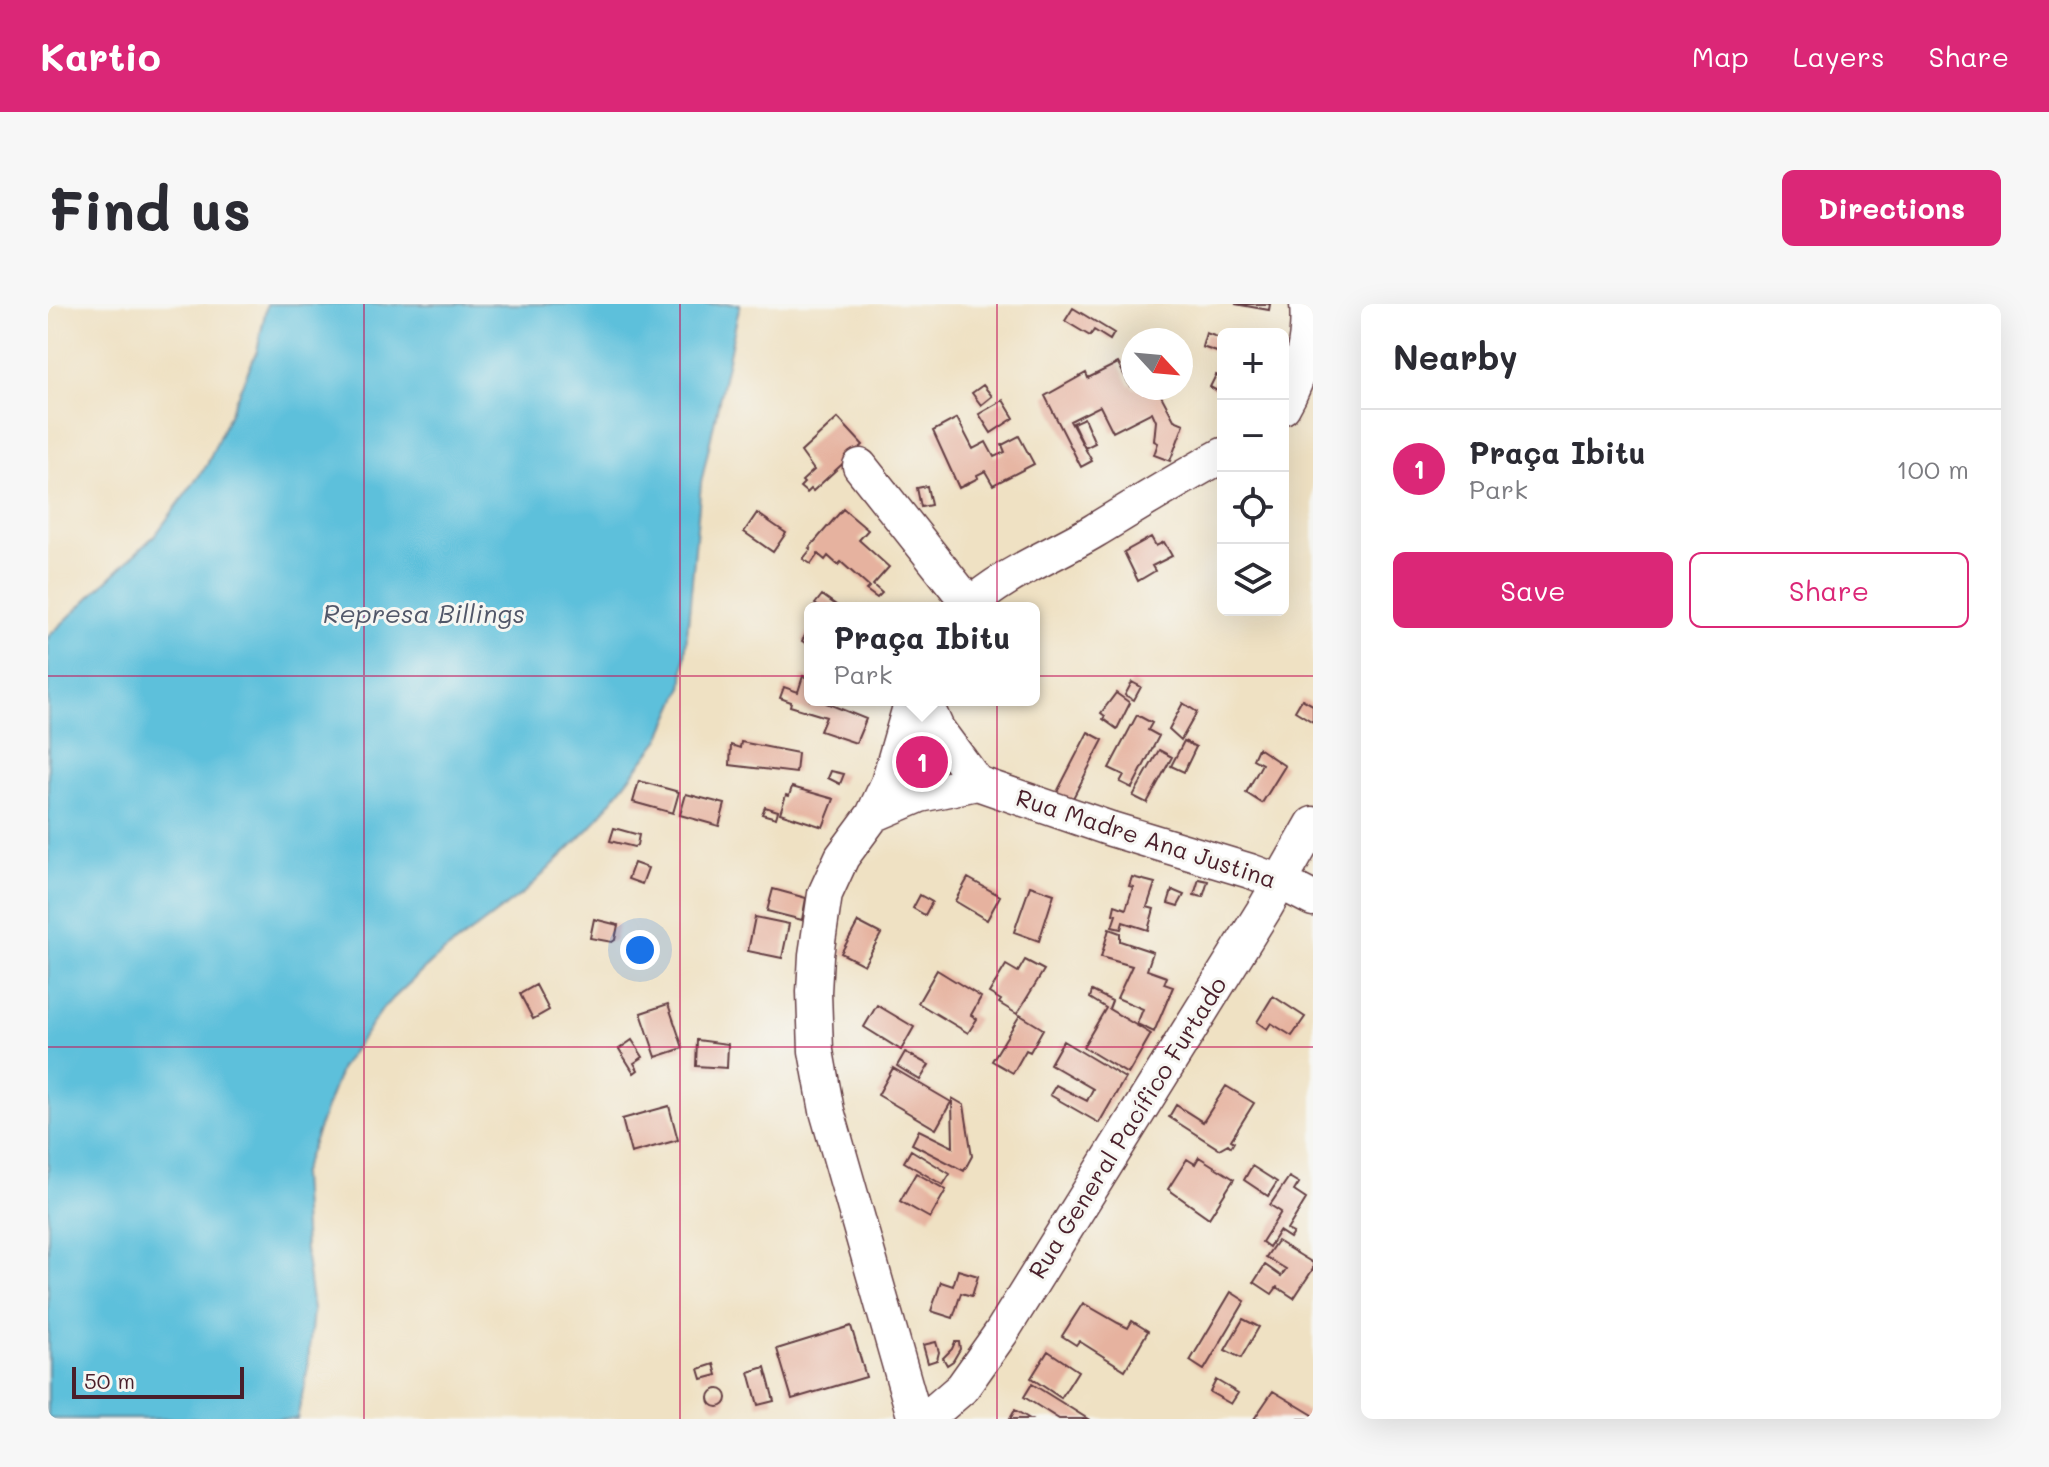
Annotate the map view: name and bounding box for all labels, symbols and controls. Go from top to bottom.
text: Kartio [40,31,161,81]
text: Map [1692,38,1749,74]
text: Layers [1793,38,1885,74]
text: Share [1929,38,2009,74]
button: Directions [1782,170,2001,246]
text: Find us [48,172,251,245]
north arrow [1121,328,1193,400]
map controls [1217,328,1289,616]
button: + [1217,328,1289,400]
text: Nearby [1393,334,1518,379]
button: − [1217,400,1289,472]
text: Praça Ibitu [1469,432,1646,472]
text: 1 [1413,452,1425,486]
text: 100 m [1896,452,1969,486]
button: locate [1217,472,1289,544]
text: Park [1469,472,1528,506]
button: layers [1217,544,1289,616]
button: Save [1393,552,1673,628]
button: Share [1689,552,1969,628]
water label: Represa Billings [323,596,525,630]
popup [804,602,1040,706]
text: Praça Ibitu [834,617,1010,657]
text: Park [834,657,893,691]
pin: 1 [896,732,948,792]
street label: Rua Madre Ana Justina [1012,781,1280,894]
your location [620,930,660,970]
street label: Rua General Pacífico Furtado [1021,971,1233,1284]
scale bar [72,1363,244,1399]
text: 50 m [84,1366,135,1395]

